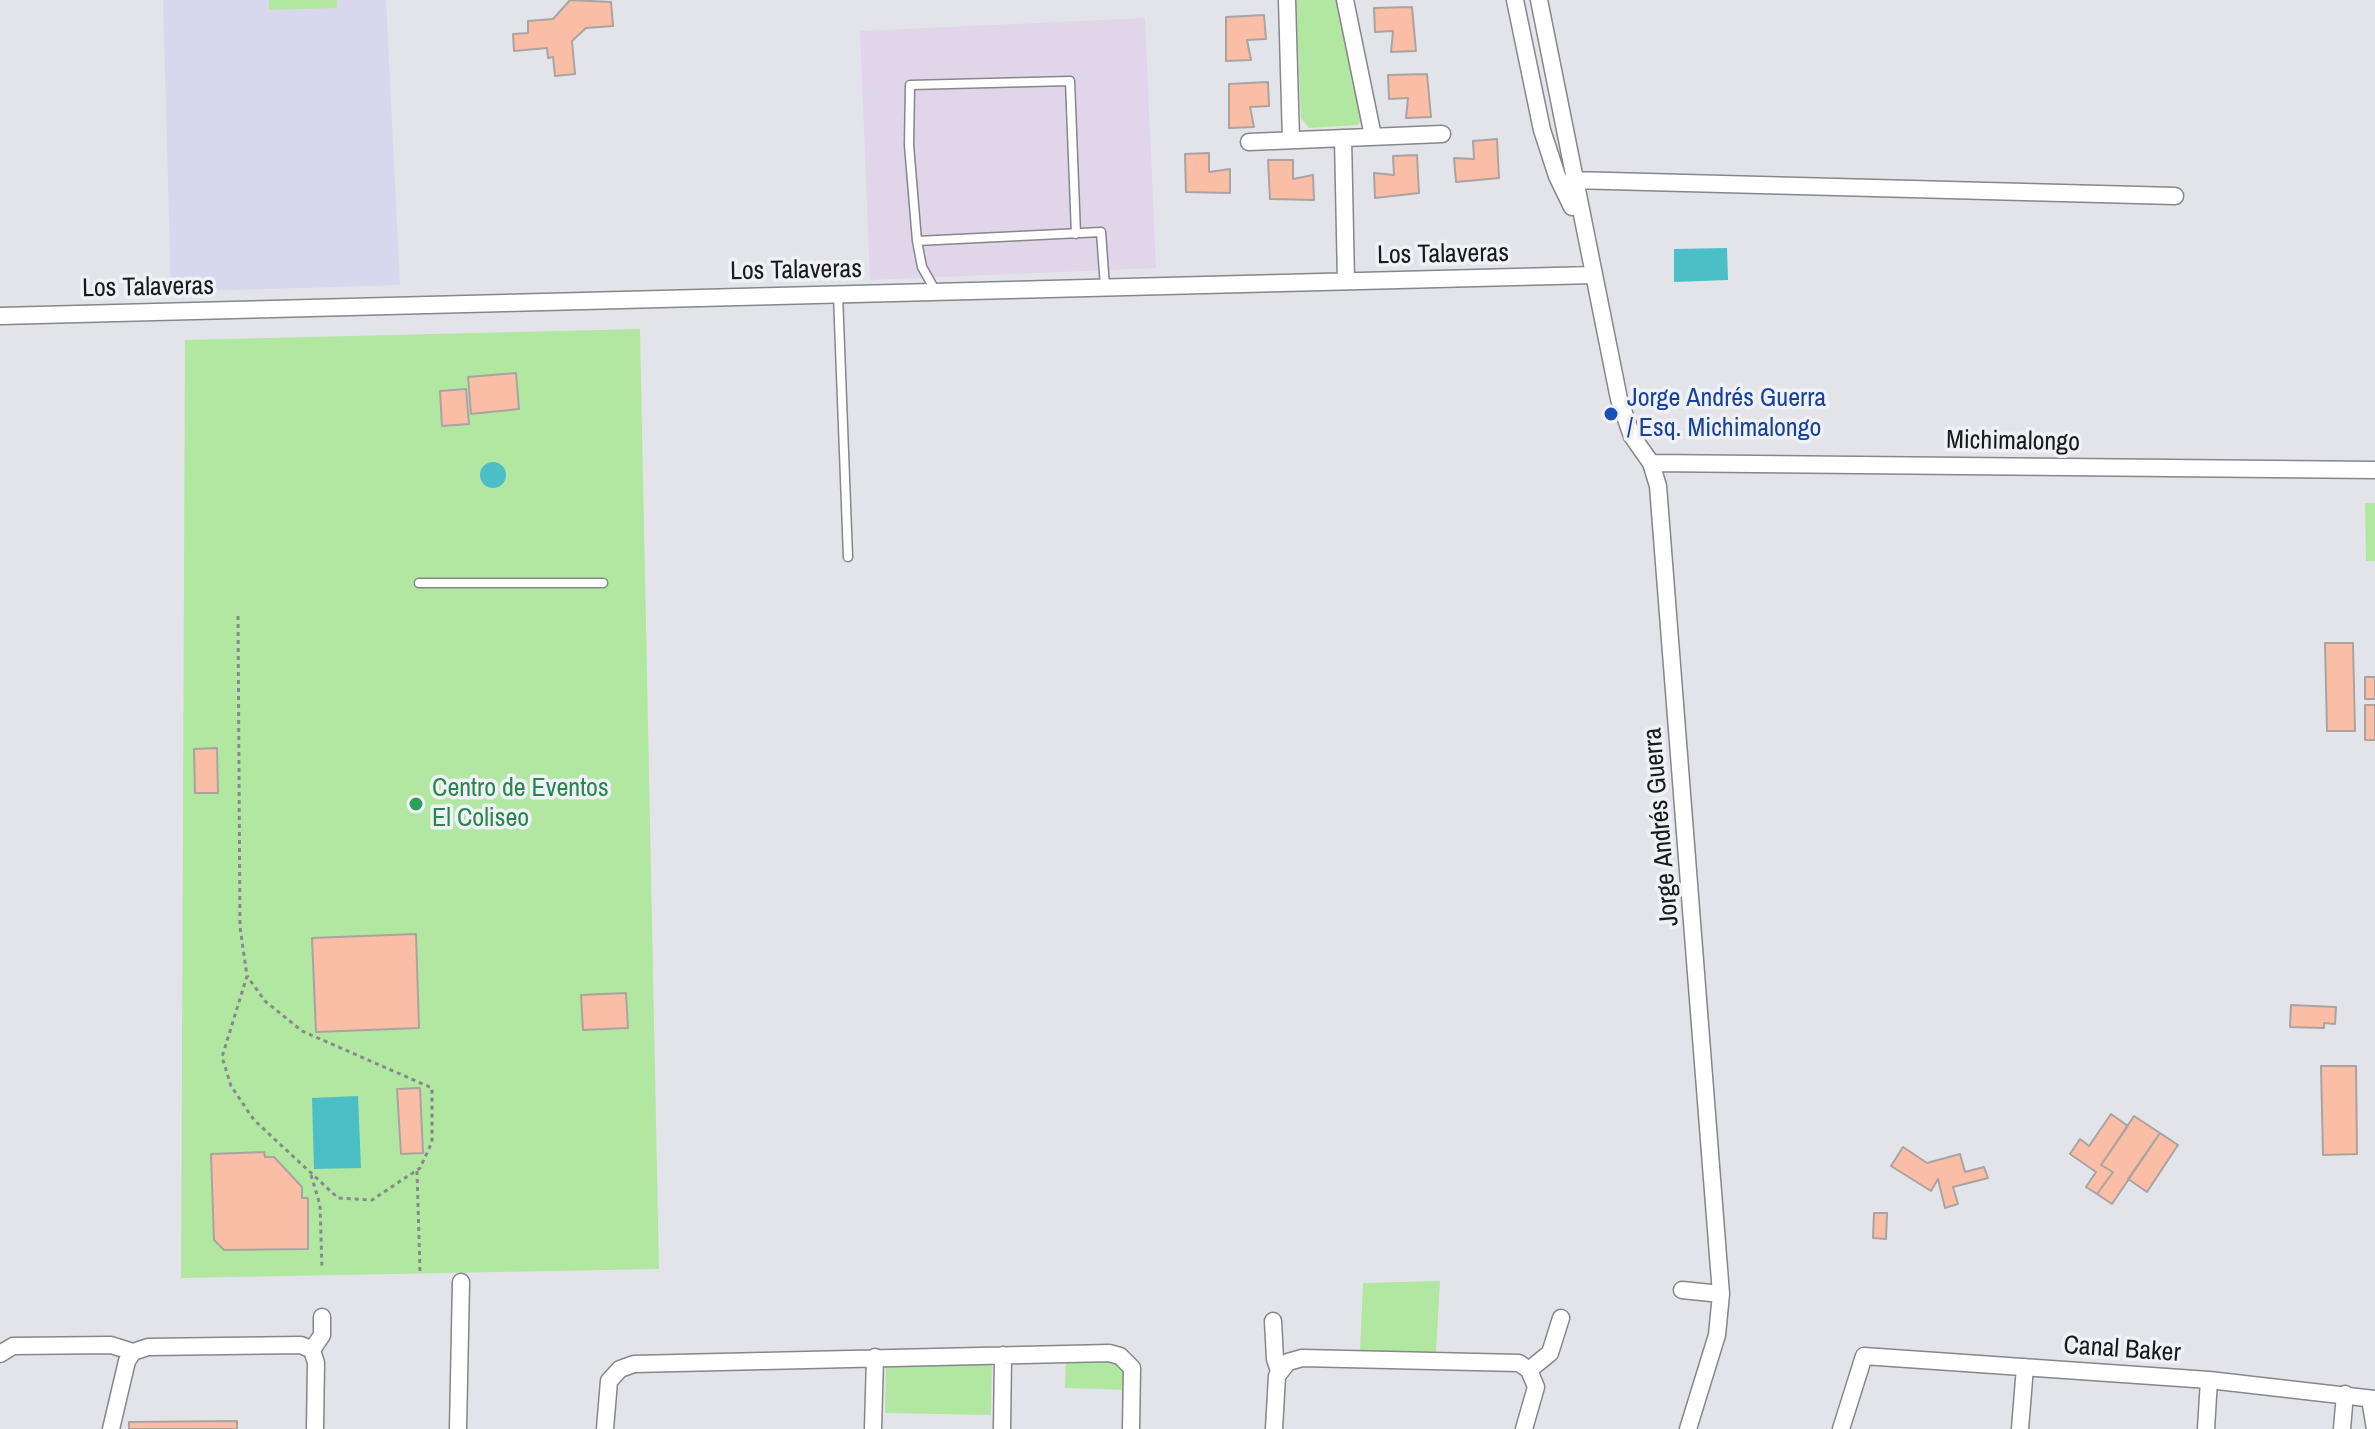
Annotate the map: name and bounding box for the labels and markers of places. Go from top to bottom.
place label: Jorge Andrés Guerra / Esq. Michimalongo [1627,383,1826,444]
marker: Jorge Andrés Guerra / Esq. Michimalongo [1602,405,1620,423]
place label: Centro de Eventos El Coliseo [432,773,609,834]
marker: Centro de Eventos El Coliseo [407,795,425,813]

